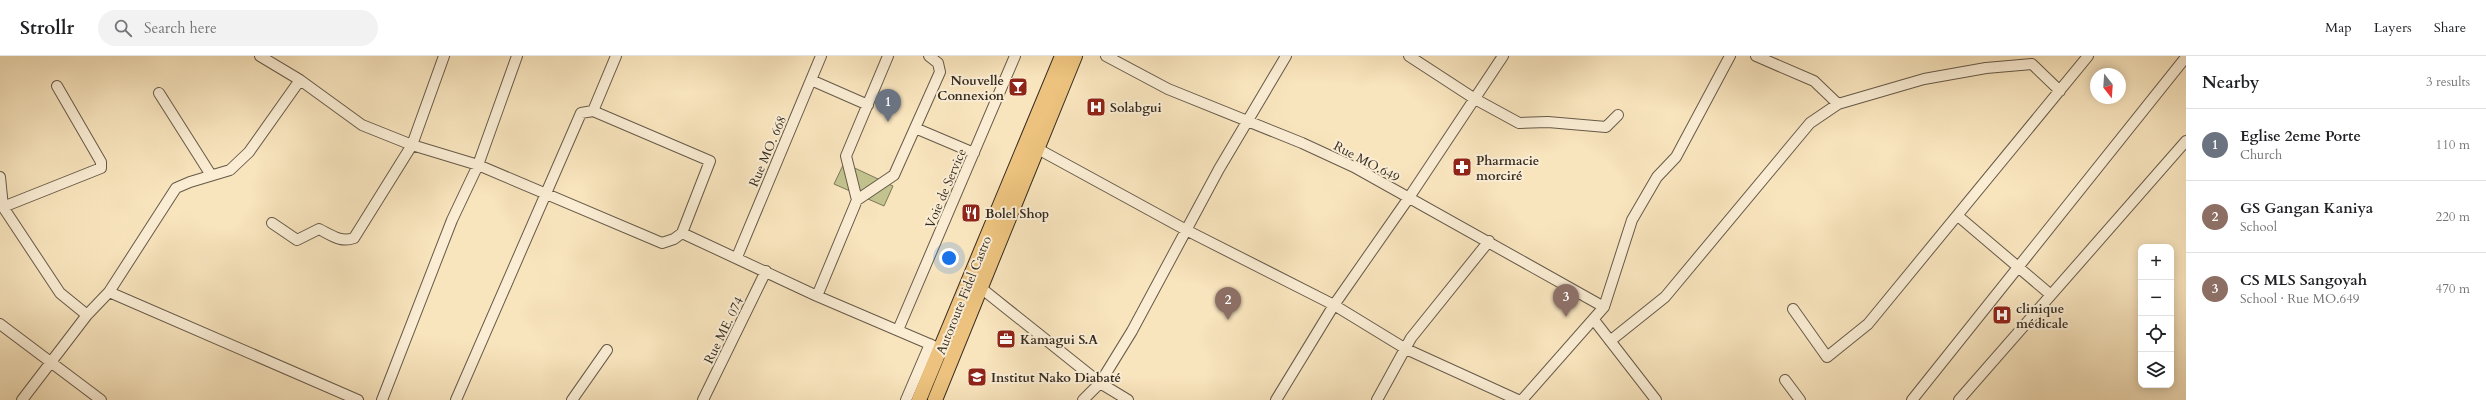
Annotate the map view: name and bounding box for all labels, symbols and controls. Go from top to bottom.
search box [98,10,378,46]
text: Strollr [20,15,74,41]
icon: search [112,17,134,39]
text: Search here [144,18,217,38]
text: Map [2325,18,2352,37]
text: Layers [2374,18,2412,37]
text: Share [2434,18,2466,37]
north arrow [2090,68,2126,104]
text: Nearby [2202,71,2259,94]
place label: Nouvelle Connexion [937,72,1005,105]
text: 3 results [2426,73,2470,91]
bar icon: Nouvelle Connexion [1007,76,1029,98]
pin: 1 [875,89,901,122]
hospital icon: Solabgui [1085,96,1107,118]
place label: Solabgui [1110,99,1162,117]
street label: Rue MO. 668 [745,113,791,190]
text: Eglise 2eme Porte [2240,126,2361,146]
text: 1 [2212,136,2218,154]
text: 110 m [2436,136,2470,154]
street label: Rue MO.649 [1330,137,1403,187]
street label: Voie de Service [921,146,971,231]
text: Church [2240,146,2282,164]
place label: Pharmacie morciré [1476,152,1539,185]
pharmacy icon: Pharmacie morciré [1451,156,1473,178]
text: GS Gangan Kaniya [2240,198,2373,218]
restaurant icon: Bolel Shop [960,202,982,224]
place label: Bolel Shop [985,205,1049,223]
text: 2 [2212,208,2218,226]
text: 220 m [2436,208,2470,226]
text: School [2240,218,2277,236]
street label: Autoroute Fidel Castro [932,233,996,357]
map controls [2138,244,2174,388]
button: + [2138,244,2174,280]
your location [939,248,959,268]
text: CS MLS Sangoyah [2240,270,2367,290]
button: − [2138,280,2174,316]
text: 3 [2212,280,2218,298]
text: 470 m [2436,280,2470,298]
pin: 3 [1553,284,1579,317]
pin: 2 [1215,287,1241,320]
text: School · Rue MO.649 [2240,290,2360,308]
street label: Rue ME. 074 [700,294,748,367]
place label: clinique médicale [2016,300,2069,333]
hospital icon: clinique médicale [1991,304,2013,326]
button: locate [2138,316,2174,352]
office icon: Kamagui S.A [995,328,1017,350]
place label: Kamagui S.A [1020,331,1098,349]
button: layers [2138,352,2174,388]
school or university icon: Institut Nako Diabaté [966,366,988,388]
place label: Institut Nako Diabaté [991,369,1121,387]

